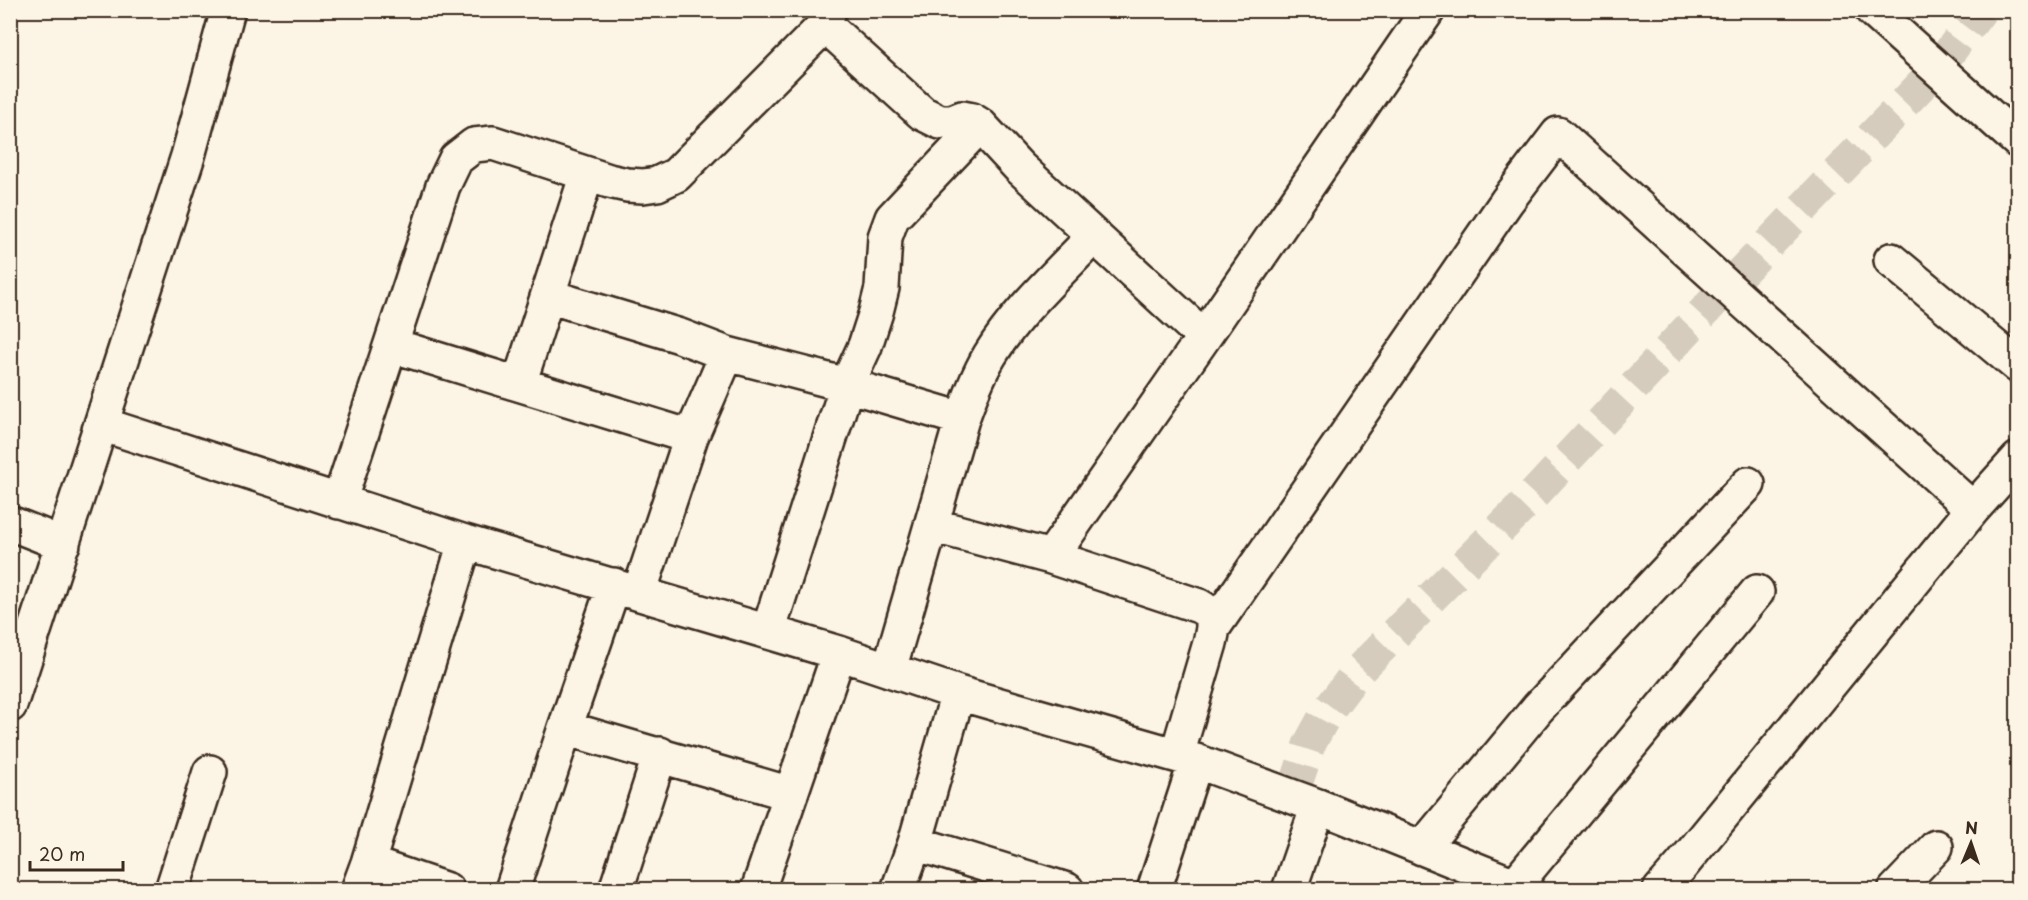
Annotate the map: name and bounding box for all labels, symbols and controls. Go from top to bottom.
north arrow [1941,813,2001,873]
text: N [1965,815,1978,839]
scale bar [30,834,123,872]
text: 20 m [39,840,85,867]

